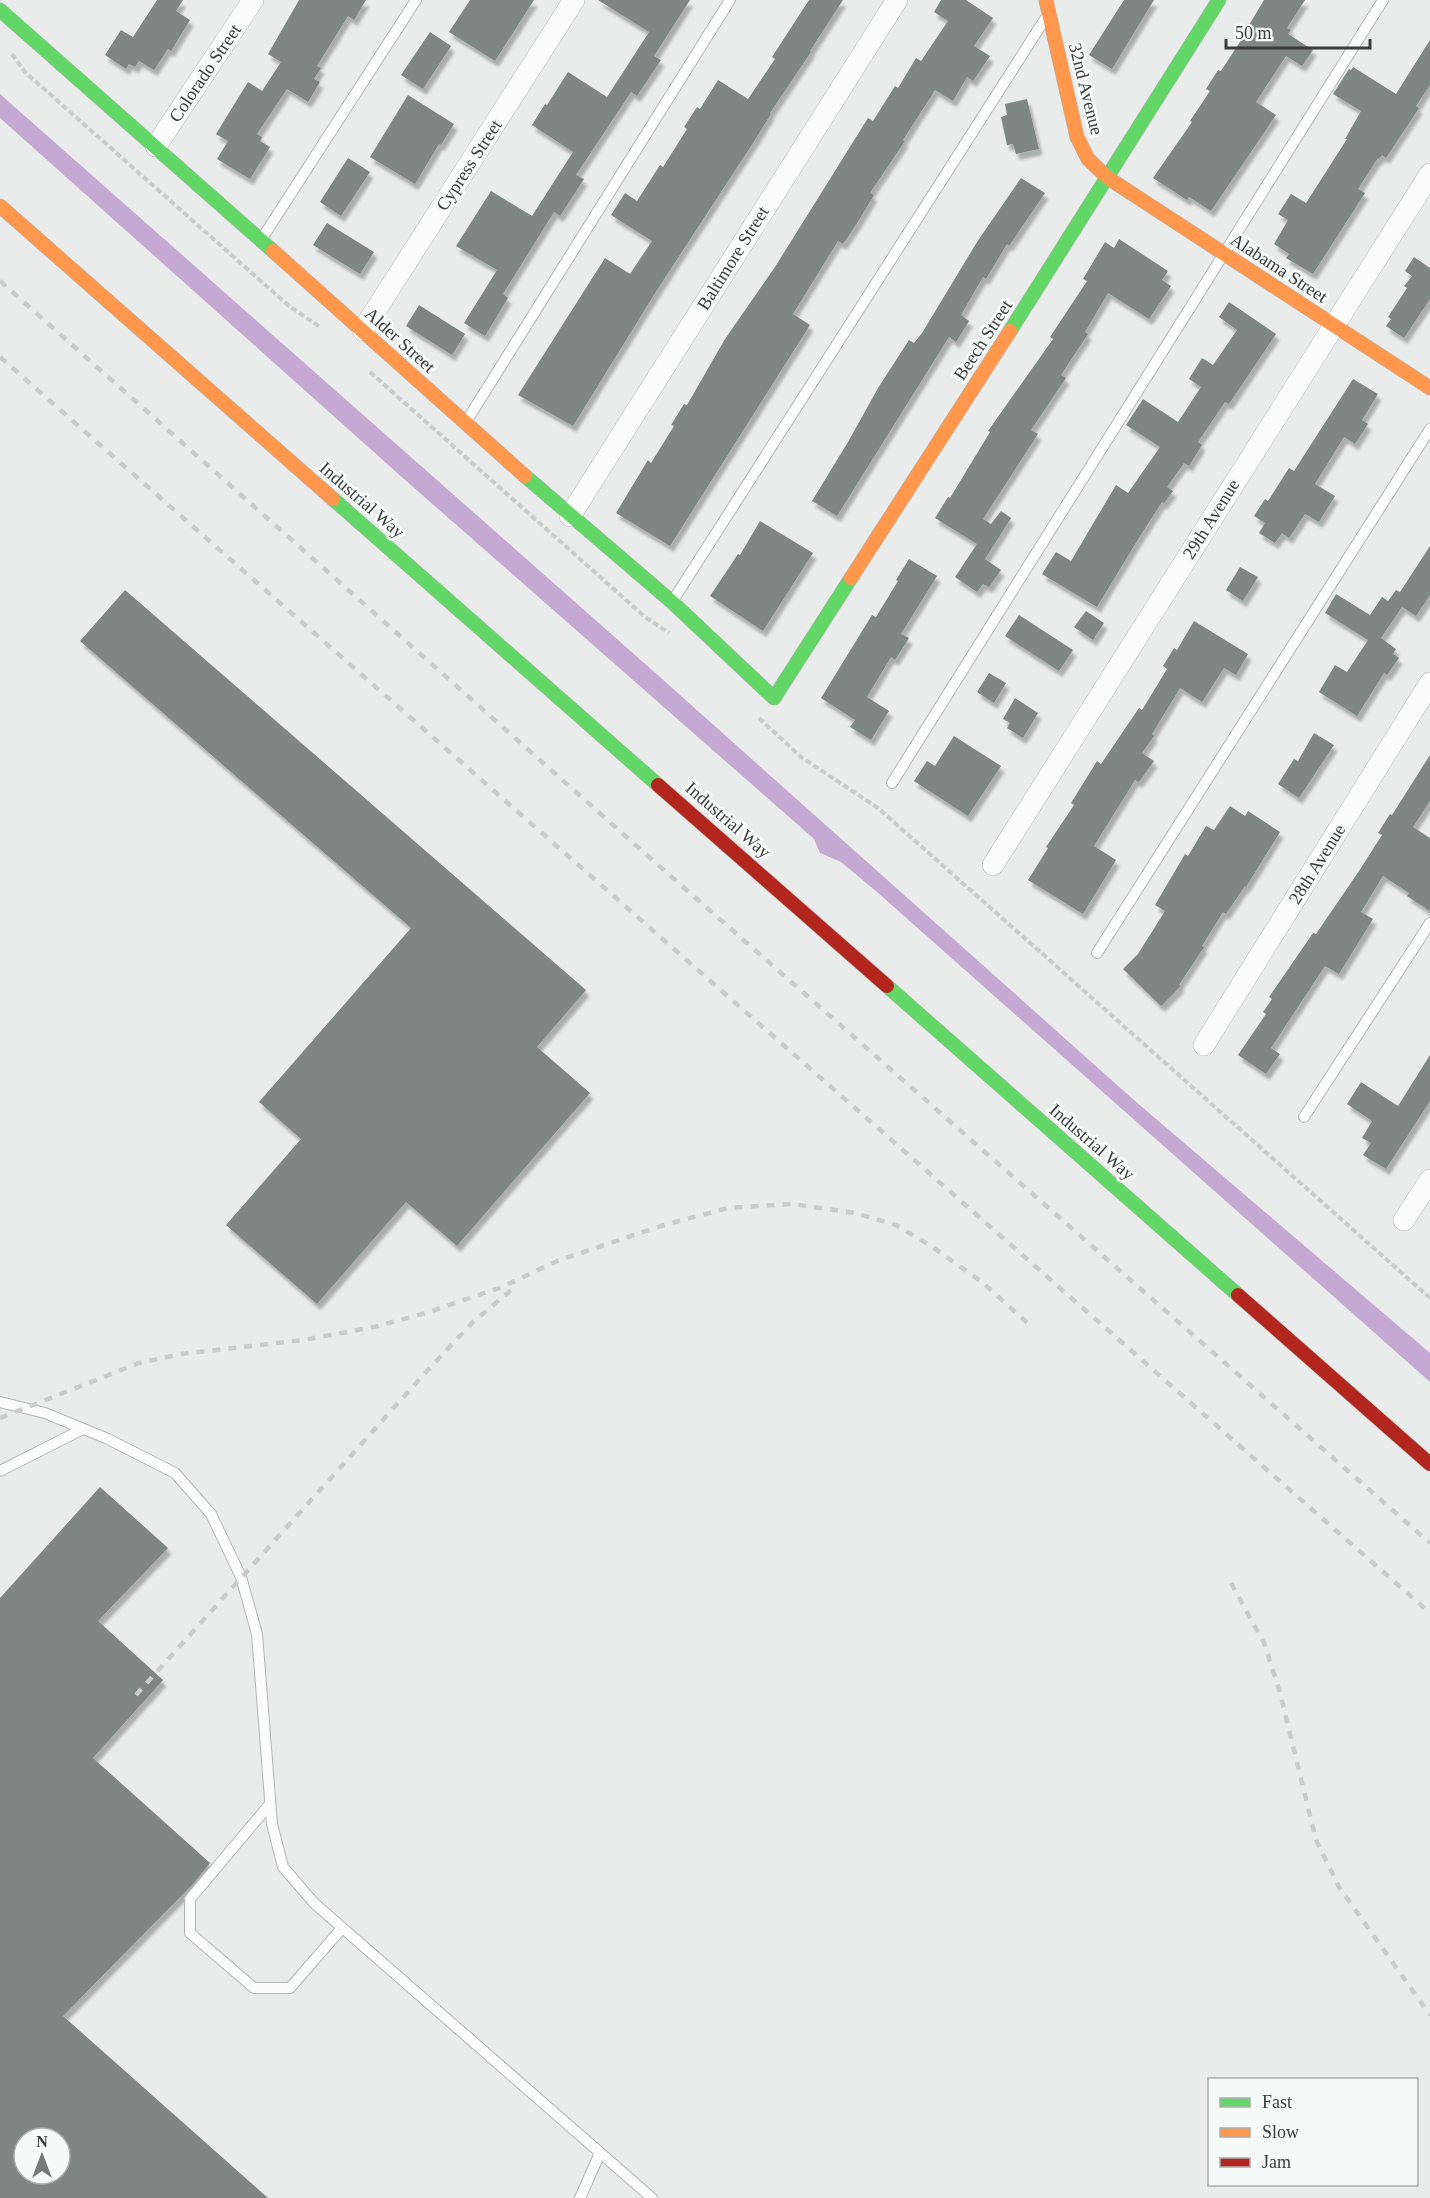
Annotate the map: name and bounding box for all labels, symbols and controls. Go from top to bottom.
scale bar [1226,12,1370,50]
street label: Colorado Street [165,20,245,126]
text: 50 m [1235,23,1272,43]
street label: 32nd Avenue [1065,41,1107,137]
street label: Cypress Street [432,116,506,214]
street label: Baltimore Street [693,202,773,314]
street label: Alabama Street [1227,229,1331,307]
street label: Beech Street [950,296,1016,384]
street label: Alder Street [361,303,439,377]
street label: Industrial Way [316,458,408,542]
street label: 29th Avenue [1179,475,1243,563]
street label: Industrial Way [682,778,774,862]
street label: 28th Avenue [1285,820,1349,908]
street label: Industrial Way [1046,1100,1138,1184]
legend [1208,2078,1418,2186]
text: Fast [1262,2092,1292,2112]
text: Slow [1262,2122,1299,2142]
north arrow [12,2126,72,2186]
text: N [36,2133,48,2150]
text: Jam [1262,2152,1291,2172]

